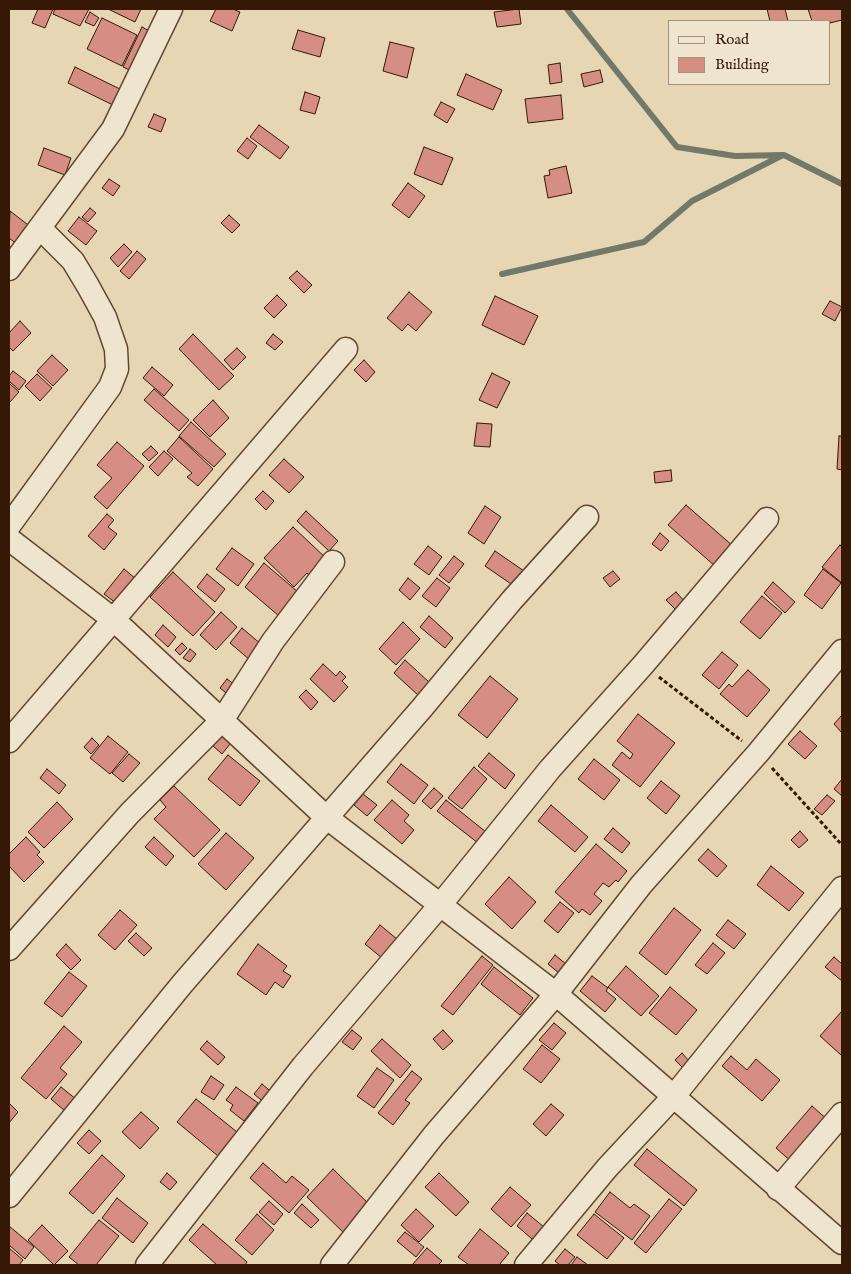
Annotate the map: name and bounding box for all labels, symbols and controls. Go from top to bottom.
legend [668,20,831,85]
text: Road [715,30,749,49]
text: Building [715,55,769,74]

